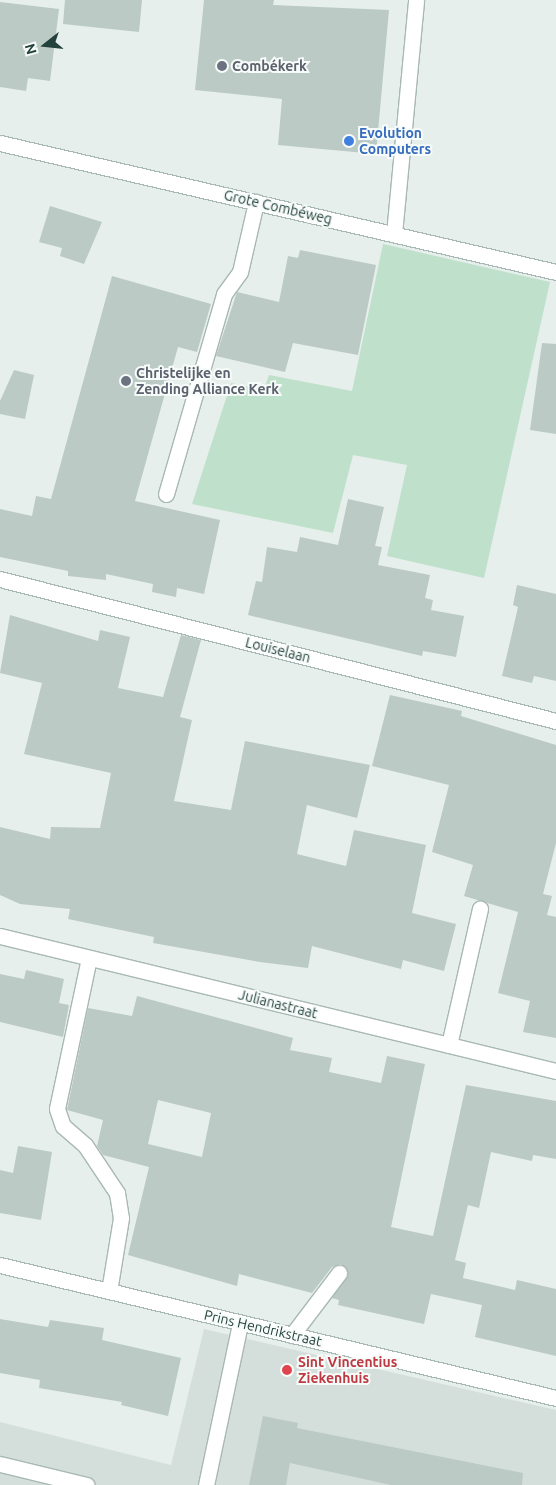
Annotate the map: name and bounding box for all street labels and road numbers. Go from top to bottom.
street label: Grote Combéweg [222,186,334,228]
street label: Louiselaan [244,634,312,666]
street label: Julianastraat [237,986,319,1022]
street label: Prins Hendrikstraat [202,1306,324,1350]

